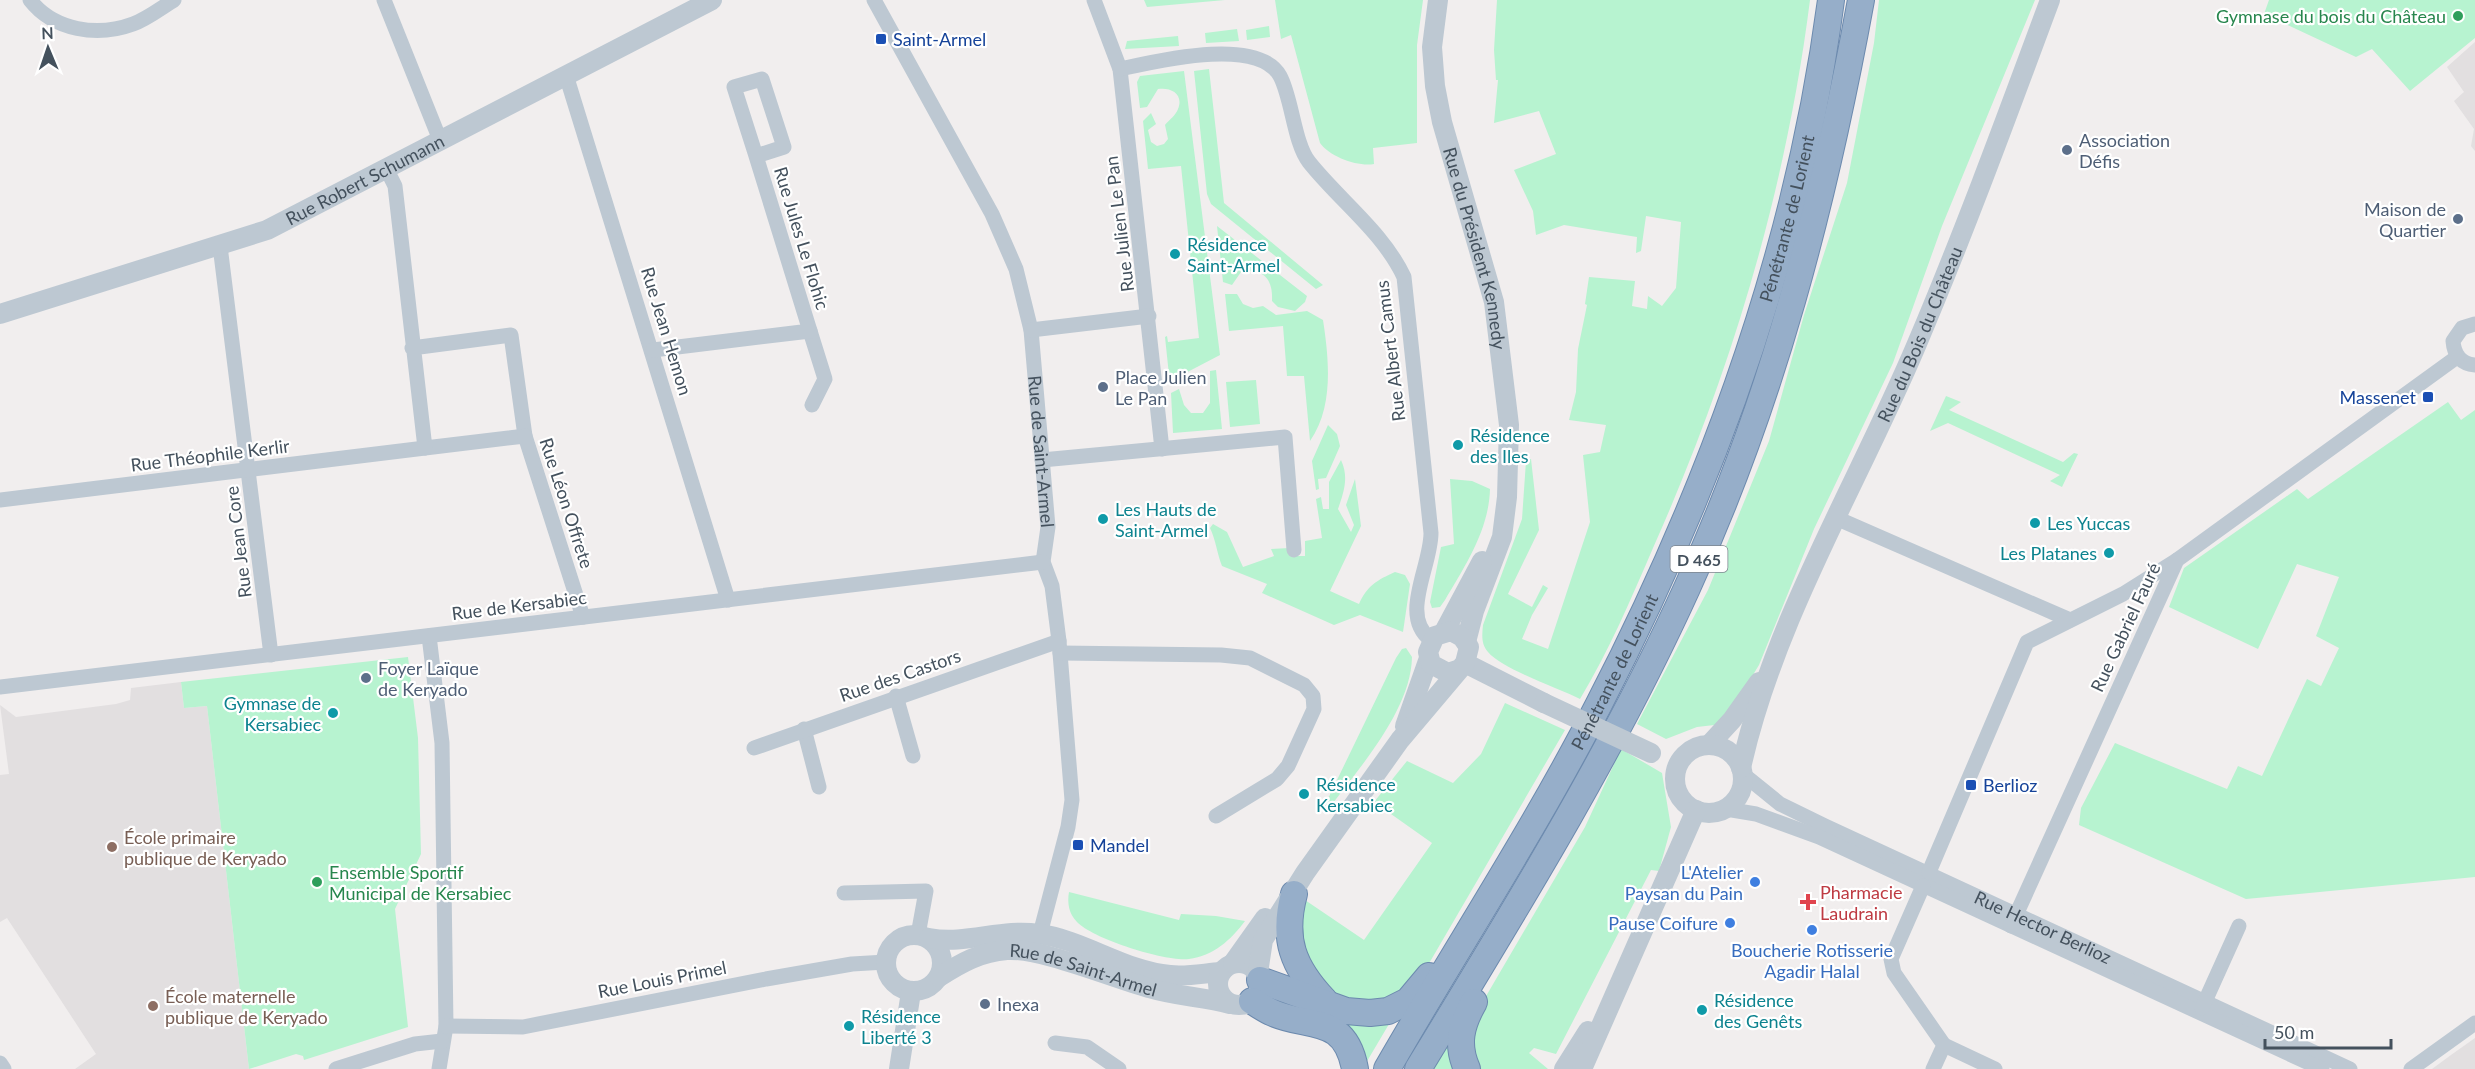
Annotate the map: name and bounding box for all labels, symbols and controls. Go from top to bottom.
place label: Gymnase du bois du Château [2216,5,2446,27]
marker: Gymnase du bois du Château [2451,9,2465,23]
north arrow [18,18,78,78]
text: N [41,23,54,42]
place label: Saint-Armel [893,28,986,50]
marker: Saint-Armel [874,32,888,46]
street label: Rue Robert Schumann [282,129,448,230]
place label: Association Défis [2079,129,2170,172]
street label: Pénétrante de Lorient [1754,133,1819,304]
marker: Association Défis [2060,143,2074,157]
street label: Rue du Président Kennedy [1439,144,1511,351]
street label: Rue Julien Le Pan [1100,155,1138,293]
street label: Rue Jules Le Flohic [770,164,834,312]
place label: Maison de Quartier [2364,198,2446,241]
marker: Maison de Quartier [2451,212,2465,226]
place label: Résidence Saint-Armel [1187,233,1280,276]
street label: Rue du Bois du Château [1872,243,1967,426]
marker: Résidence Saint-Armel [1168,247,1182,261]
street label: Rue Jean Hemon [637,264,697,398]
street label: Rue Albert Camus [1370,279,1410,423]
place label: Place Julien Le Pan [1115,366,1206,409]
street label: Rue de Saint-Armel [1024,374,1059,528]
marker: Place Julien Le Pan [1096,380,1110,394]
place label: Massenet [2340,386,2417,408]
marker: Massenet [2421,390,2435,404]
place label: Résidence des Iles [1470,424,1550,467]
street label: Rue Théophile Kerlir [129,434,291,476]
street label: Rue Léon Offrete [536,435,598,571]
marker: Résidence des Iles [1451,438,1465,452]
street label: Rue Jean Core [220,485,256,599]
place label: Les Hauts de Saint-Armel [1115,498,1216,541]
marker: Les Hauts de Saint-Armel [1096,512,1110,526]
place label: Les Yuccas [2047,512,2131,534]
marker: Les Yuccas [2028,516,2042,530]
place label: Les Platanes [2000,542,2097,564]
road number: D 465 [1670,546,1728,572]
marker: Les Platanes [2102,546,2116,560]
street label: Rue Gabriel Fauré [2085,559,2165,695]
street label: Rue de Kersabiec [450,586,588,624]
street label: Pénétrante de Lorient [1566,590,1663,753]
street label: Rue des Castors [837,644,964,706]
place label: Foyer Laïque de Keryado [378,657,479,700]
marker: Foyer Laïque de Keryado [359,671,373,685]
place label: Gymnase de Kersabiec [224,692,321,735]
marker: Gymnase de Kersabiec [326,706,340,720]
place label: Résidence Kersabiec [1316,773,1396,816]
place label: Berlioz [1983,774,2037,796]
marker: Berlioz [1964,778,1978,792]
marker: Résidence Kersabiec [1297,787,1311,801]
place label: École primaire publique de Keryado [124,826,287,869]
place label: Mandel [1090,834,1149,856]
marker: Mandel [1071,838,1085,852]
marker: École primaire publique de Keryado [105,840,119,854]
place label: Ensemble Sportif Municipal de Kersabiec [329,861,512,904]
place label: L'Atelier Paysan du Pain [1625,861,1743,904]
marker: Ensemble Sportif Municipal de Kersabiec [310,875,324,889]
marker: L'Atelier Paysan du Pain [1748,875,1762,889]
place label: Pharmacie Laudrain [1820,881,1902,924]
street label: Rue Hector Berlioz [1971,886,2115,968]
marker: Pharmacie Laudrain [1801,895,1815,909]
place label: Pause Coifure [1608,912,1718,934]
marker: Pause Coifure [1723,916,1737,930]
marker: Boucherie Rotisserie Agadir Halal [1805,923,1819,937]
street label: Rue de Saint-Armel [1009,939,1159,1001]
place label: Boucherie Rotisserie Agadir Halal [1731,939,1893,982]
street label: Rue Louis Primel [596,956,728,1002]
place label: École maternelle publique de Keryado [165,985,328,1028]
place label: Résidence des Genêts [1714,989,1802,1032]
place label: Inexa [997,993,1039,1015]
marker: Inexa [978,997,992,1011]
marker: École maternelle publique de Keryado [146,999,160,1013]
marker: Résidence des Genêts [1695,1003,1709,1017]
place label: Résidence Liberté 3 [861,1005,941,1048]
scale bar [2265,1012,2391,1050]
marker: Résidence Liberté 3 [842,1019,856,1033]
text: 50 m [2274,1021,2314,1043]

